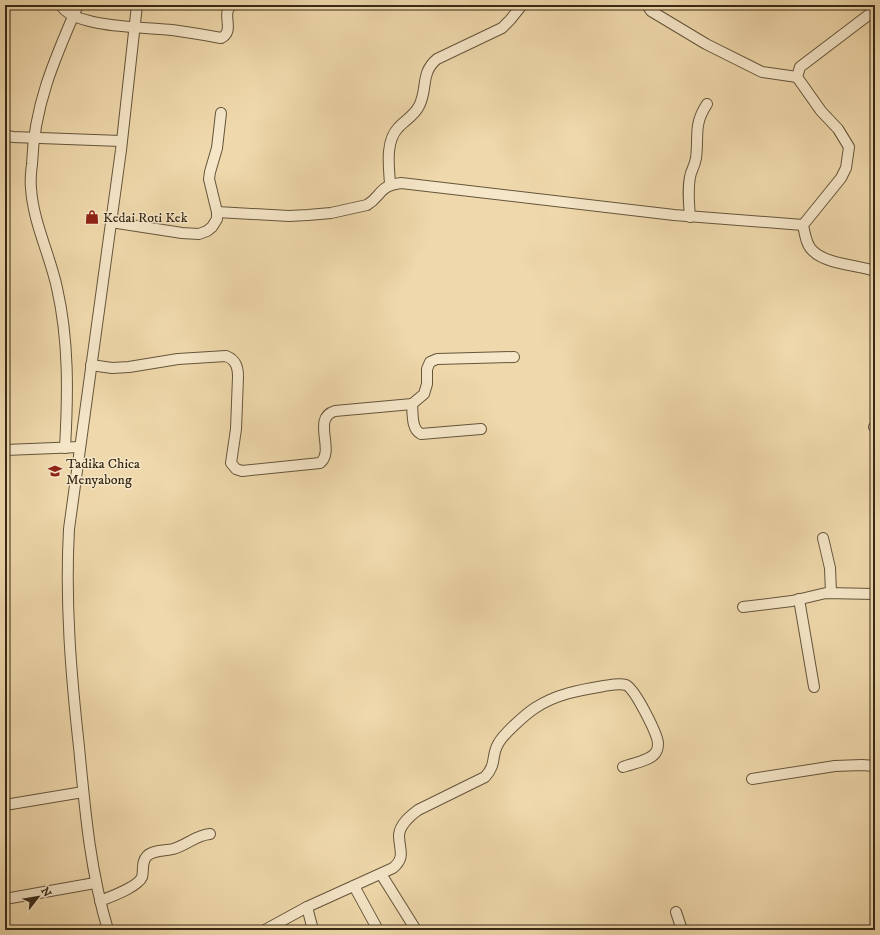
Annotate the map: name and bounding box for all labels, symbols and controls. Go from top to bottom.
shop icon: Kedai Roti Kek [84,209,100,225]
place label: Kedai Roti Kek [103,209,188,227]
place label: Tadika Chica Menyabong [66,455,140,489]
school or university icon: Tadika Chica Menyabong [47,463,63,479]
north arrow [18,877,58,917]
text: N [37,885,54,900]

